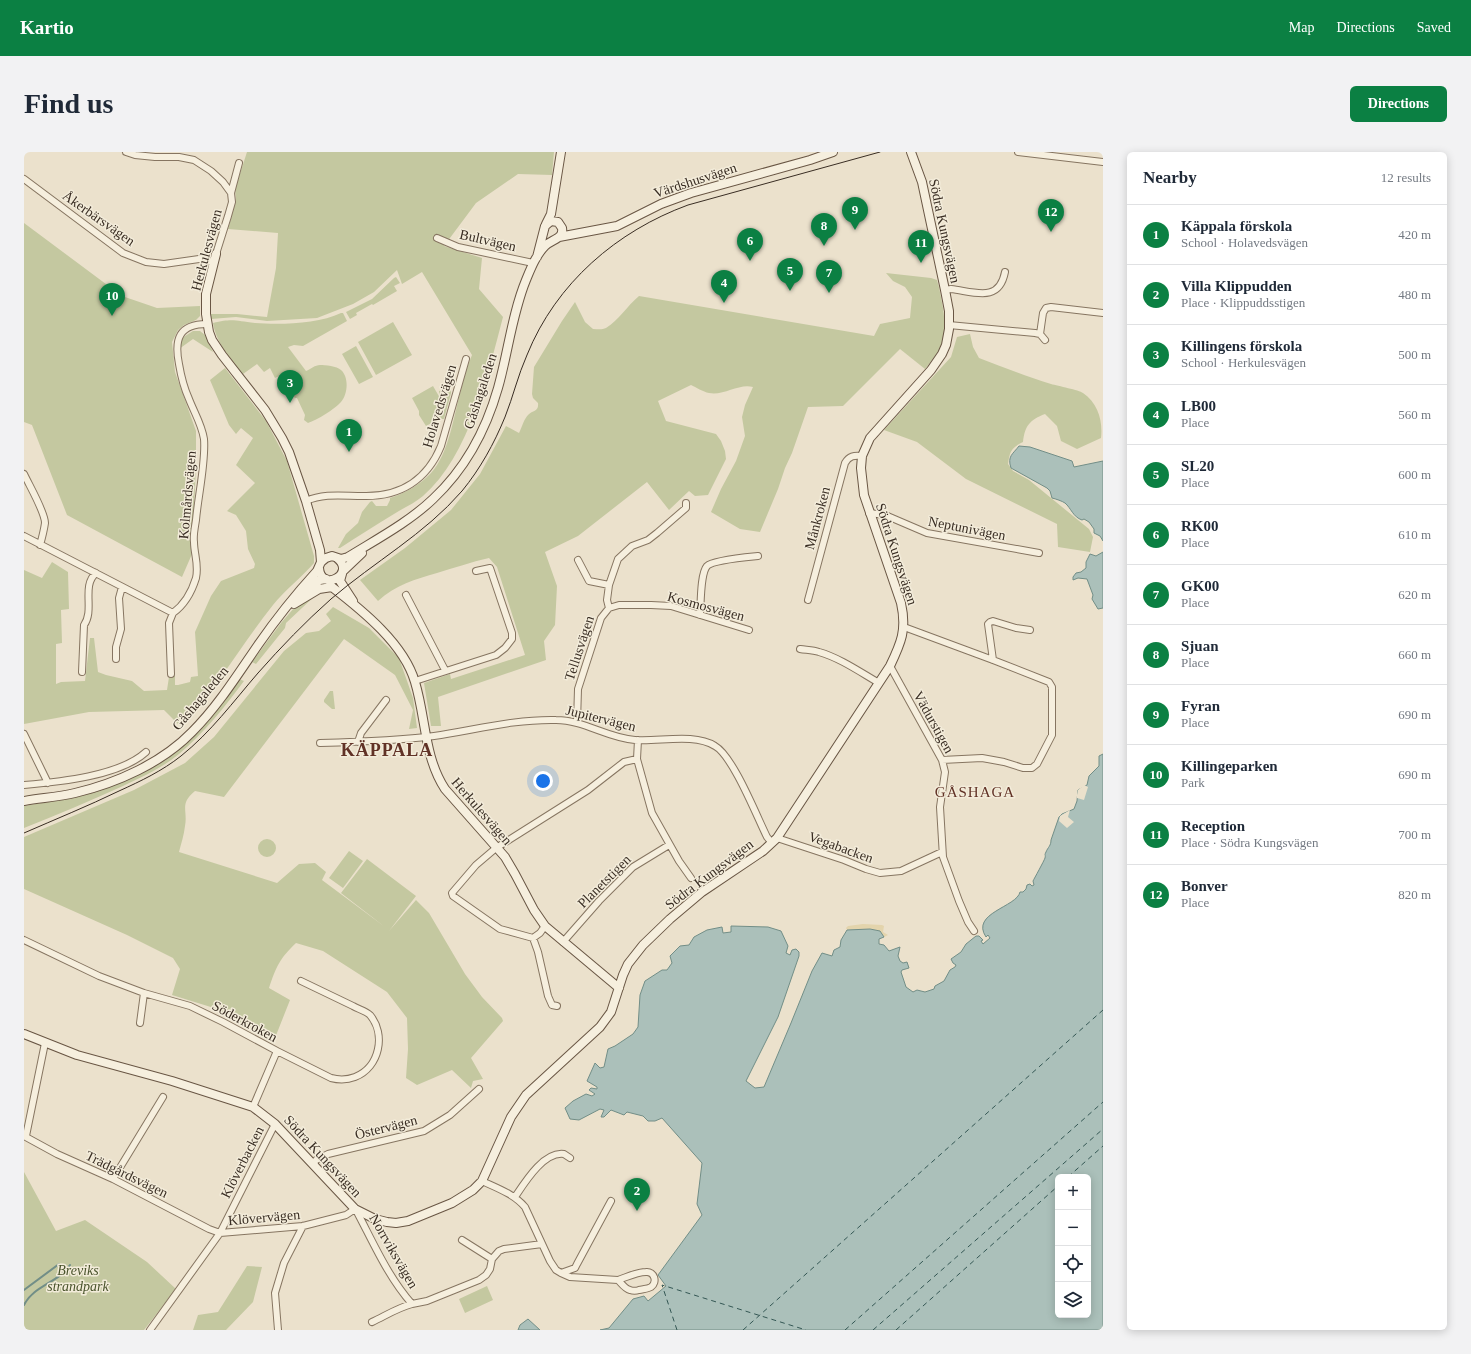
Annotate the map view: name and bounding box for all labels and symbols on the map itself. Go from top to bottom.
street label: Värdshusvägen [652,160,739,201]
street label: Södra Kungsvägen [926,178,963,285]
street label: Åkerbärsvägen [60,188,138,249]
pin: 9 [842,197,868,230]
pin: 12 [1038,199,1064,232]
street label: Herkulesvägen [188,208,225,293]
pin: 8 [811,213,837,246]
street label: Bultvägen [458,227,518,254]
pin: 6 [737,228,763,261]
pin: 11 [908,230,934,263]
pin: 5 [777,258,803,291]
pin: 7 [816,260,842,293]
pin: 4 [711,270,737,303]
pin: 10 [99,283,125,316]
street label: Gåshagaleden [461,351,500,431]
street label: Holavedsvägen [420,363,459,450]
pin: 3 [277,370,303,403]
pin: 1 [336,419,362,452]
street label: Kolmårdsvägen [176,450,199,540]
street label: Månkroken [802,485,833,551]
street label: Södra Kungsvägen [873,501,920,607]
street label: Neptunivägen [927,514,1007,543]
street label: Kosmosvägen [666,589,746,624]
street label: Tellusvägen [562,614,597,683]
street label: Gåshagaleden [169,663,231,733]
street label: Vädurstigen [910,689,957,756]
street label: Jupitervägen [564,703,637,734]
district label: KÄPPALA [341,740,433,760]
your location [533,771,553,791]
street label: Herkulesvägen [448,775,515,848]
district label: GÅSHAGA [935,784,1015,800]
street label: Vegabacken [806,829,875,866]
street label: Södra Kungsvägen [662,836,756,912]
street label: Planetstigen [575,852,634,911]
street label: Söderkroken [210,998,280,1045]
street label: Södra Kungsvägen [281,1112,364,1200]
street label: Östervägen [353,1112,419,1142]
street label: Klöverbacken [218,1124,267,1201]
street label: Trädgårdsvägen [83,1148,170,1201]
pin: 2 [624,1178,650,1211]
street label: Klövervägen [227,1207,301,1228]
street label: Norrviksvägen [366,1211,421,1291]
park label: Breviks strandpark [47,1263,110,1294]

